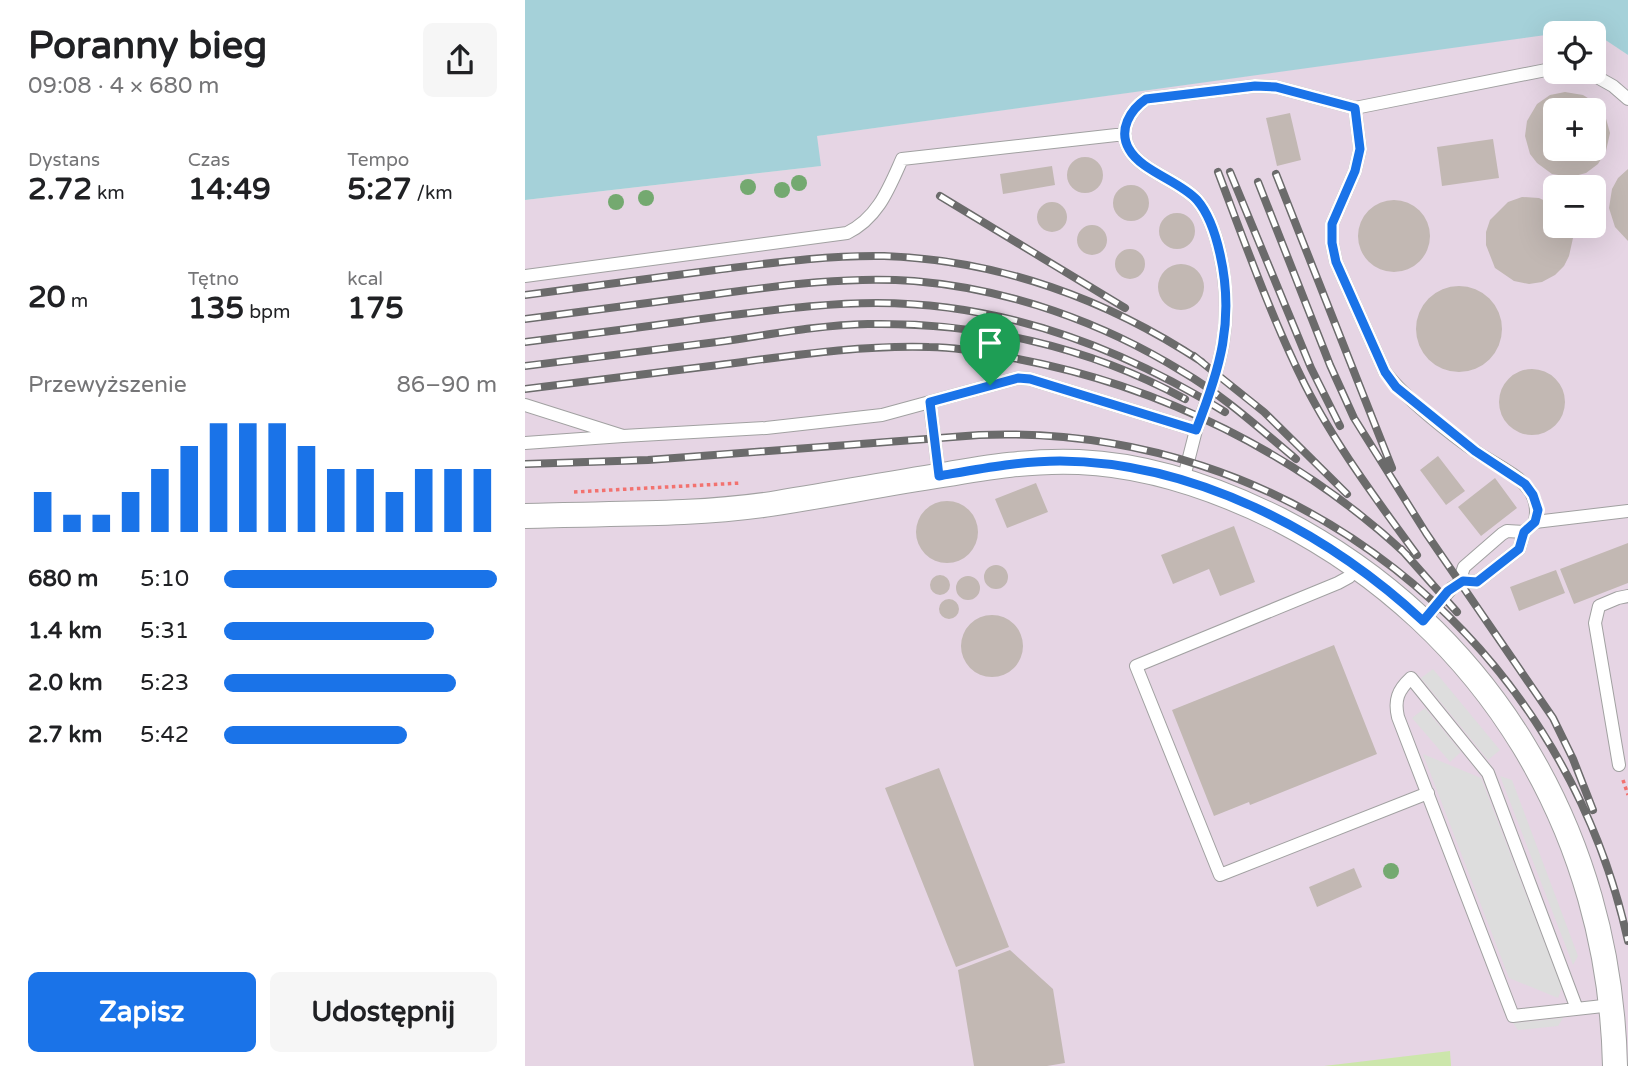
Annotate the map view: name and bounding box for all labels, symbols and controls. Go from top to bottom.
map controls [1543,21,1606,238]
button: locate [1543,21,1606,84]
text: Poranny bieg [28,23,267,69]
button: share [423,23,497,97]
text: 09:08 · 4 × 680 m [28,72,219,100]
button: + [1543,98,1606,161]
text: Dystans [28,149,100,171]
text: Czas [188,149,230,171]
text: Tempo [347,149,409,171]
text: 2.72 [28,171,92,208]
text: 14:49 [188,171,271,208]
text: 5:27 [347,171,412,208]
button: − [1543,175,1606,238]
text: km [92,182,125,204]
text: /km [412,182,453,204]
text: Tętno [188,268,239,290]
text: kcal [347,268,383,290]
text: 20 [28,279,66,316]
text: m [66,290,88,312]
text: 135 [188,290,244,327]
text: 175 [347,290,404,327]
text: bpm [244,301,291,323]
pin [960,313,1020,385]
icon: arrive [971,324,1009,362]
text: Przewyższenie [28,371,187,399]
text: 86–90 m [396,371,497,399]
text: 680 m [28,565,98,593]
text: 5:10 [140,565,189,593]
text: 1.4 km [28,617,102,645]
text: 5:31 [140,617,189,645]
text: 2.0 km [28,669,103,697]
text: 5:23 [140,669,189,697]
text: 2.7 km [28,721,102,749]
text: 5:42 [140,721,189,749]
button: Zapisz [28,972,256,1052]
button: Udostępnij [270,972,497,1052]

